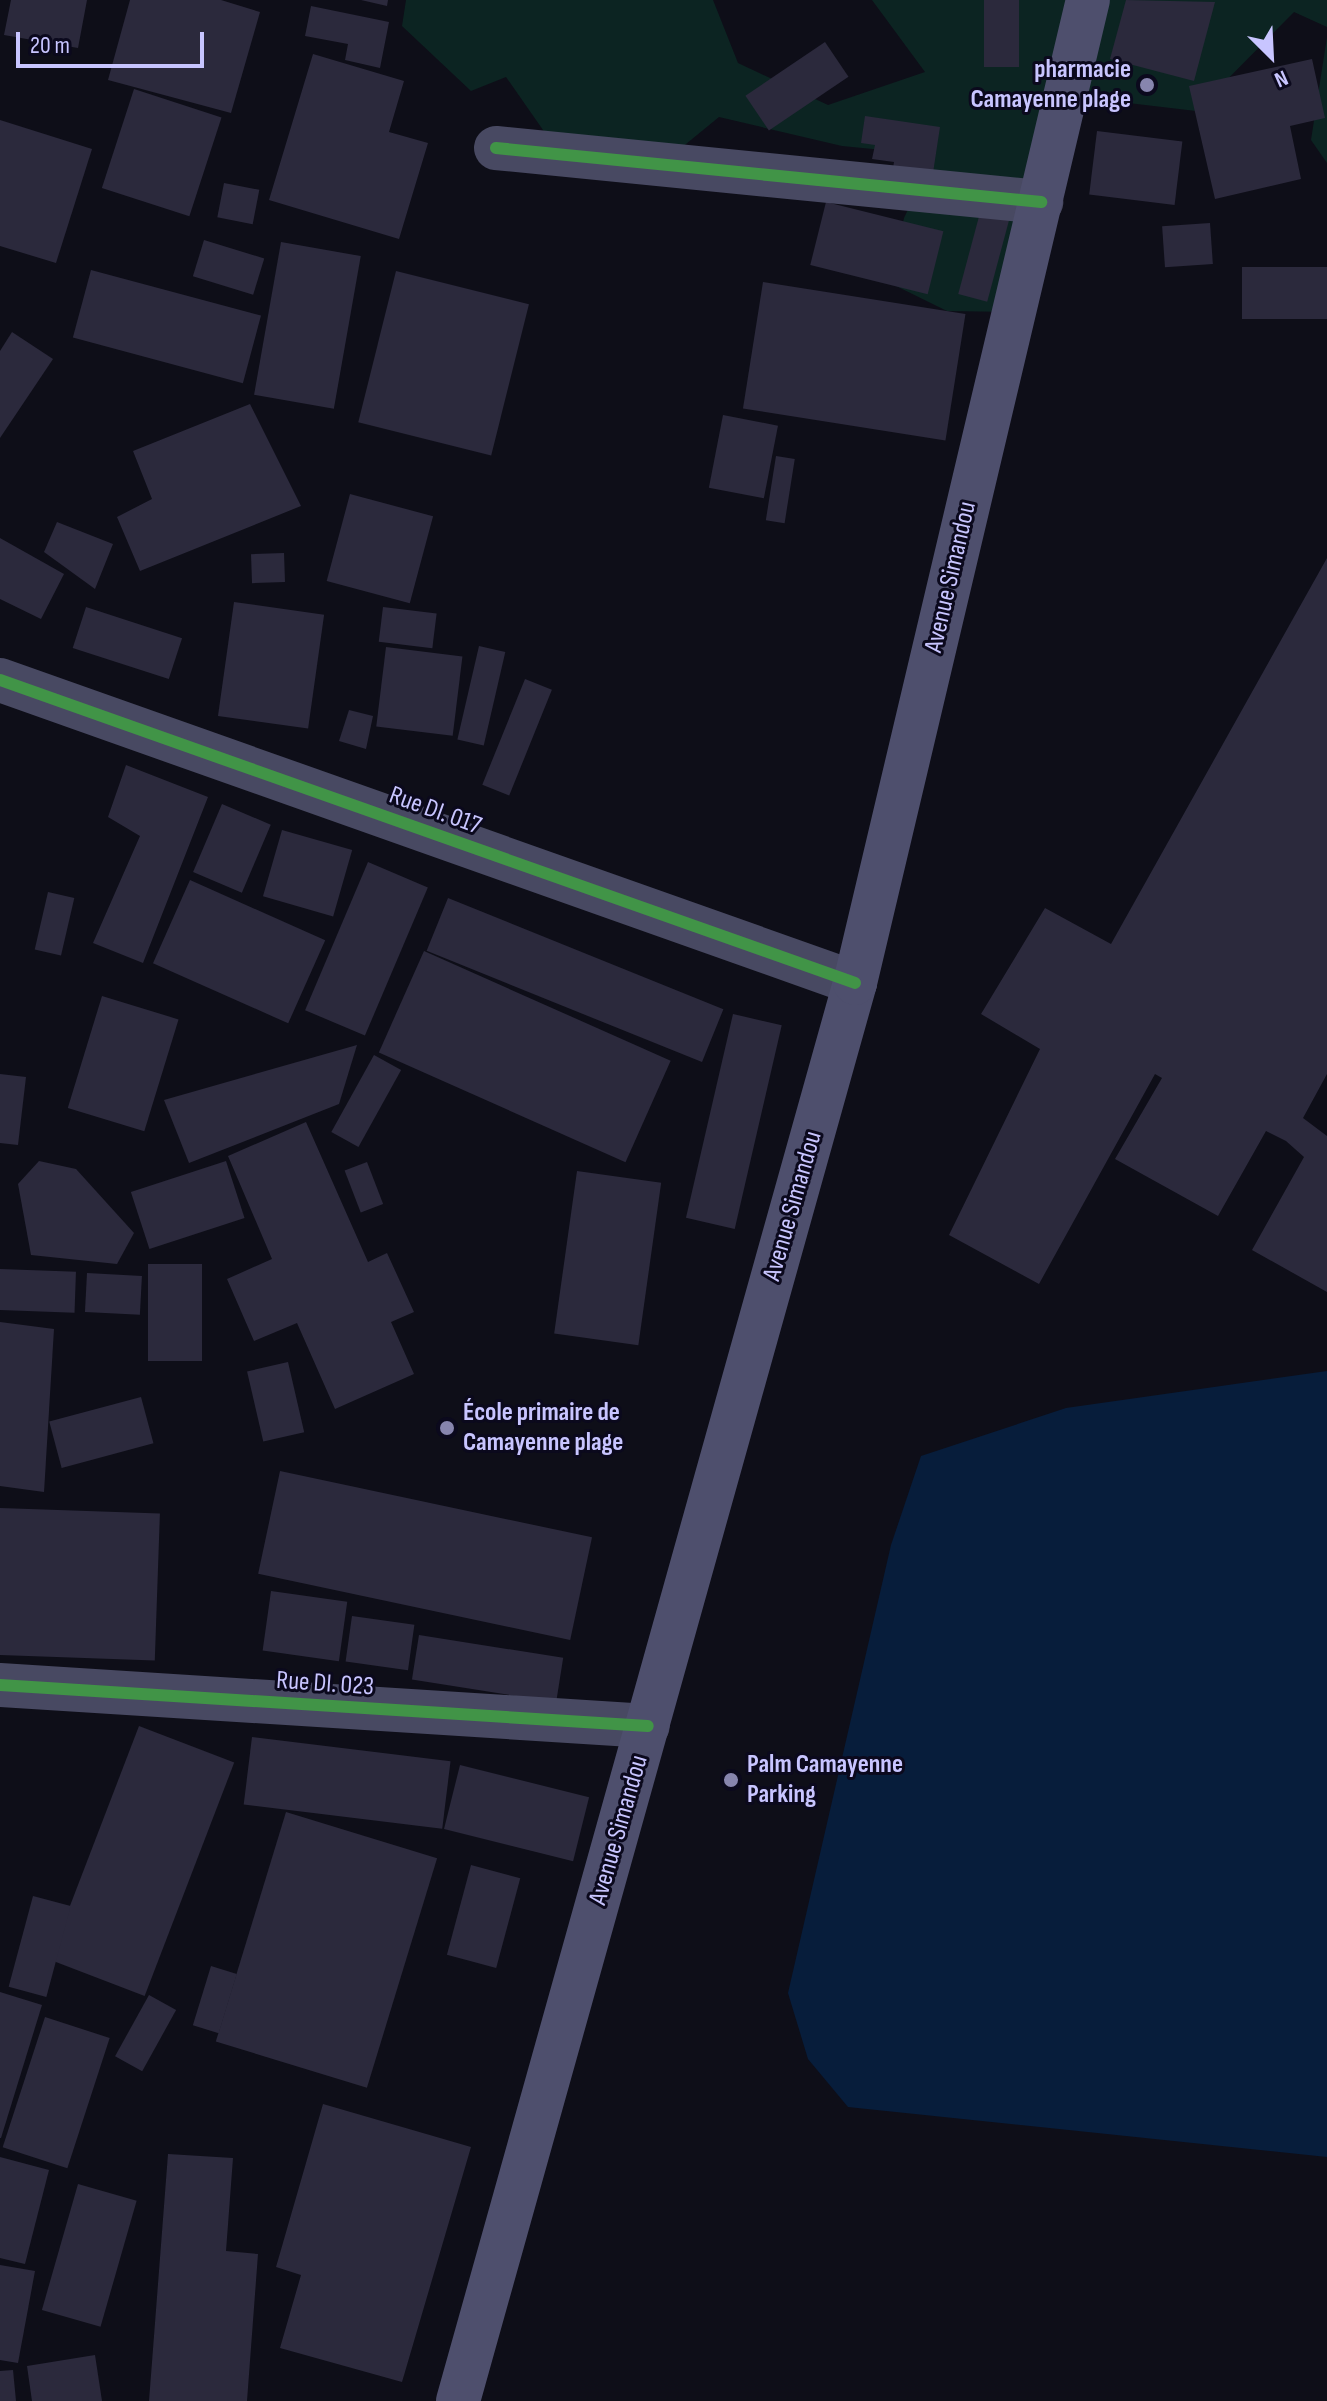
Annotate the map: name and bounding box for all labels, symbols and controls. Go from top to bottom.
scale bar [20,16,208,66]
north arrow [1231,16,1311,96]
text: 20 m [30,31,70,60]
place label: pharmacie Camayenne plage [971,54,1131,116]
text: N [1270,64,1292,93]
marker: pharmacie Camayenne plage [1138,76,1156,94]
street label: Avenue Simandou [918,498,984,656]
street label: Rue DI. 017 [385,780,485,842]
street label: Avenue Simandou [757,1128,829,1284]
place label: École primaire de Camayenne plage [463,1397,623,1458]
marker: École primaire de Camayenne plage [438,1419,456,1437]
street label: Rue DI. 023 [275,1665,375,1703]
place label: Palm Camayenne Parking [747,1749,903,1810]
street label: Avenue Simandou [583,1752,655,1908]
marker: Palm Camayenne Parking [722,1771,740,1789]

